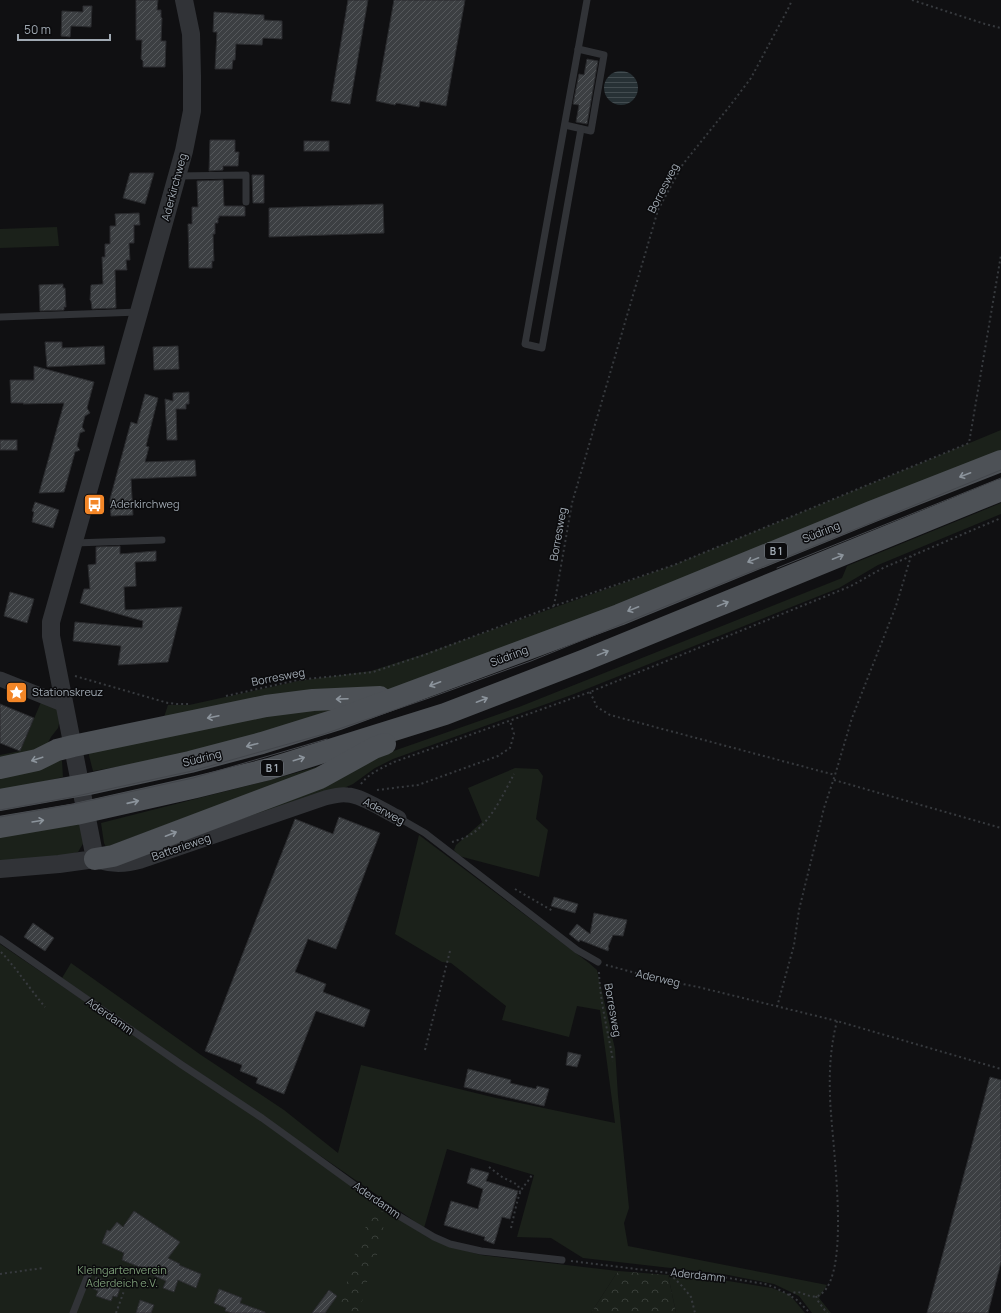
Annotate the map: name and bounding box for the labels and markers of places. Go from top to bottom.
bus stop icon: Aderkirchweg [81,491,107,517]
place label: Aderkirchweg [110,496,180,511]
place icon: Stationskreuz [3,679,29,705]
place label: Stationskreuz [32,684,103,699]

